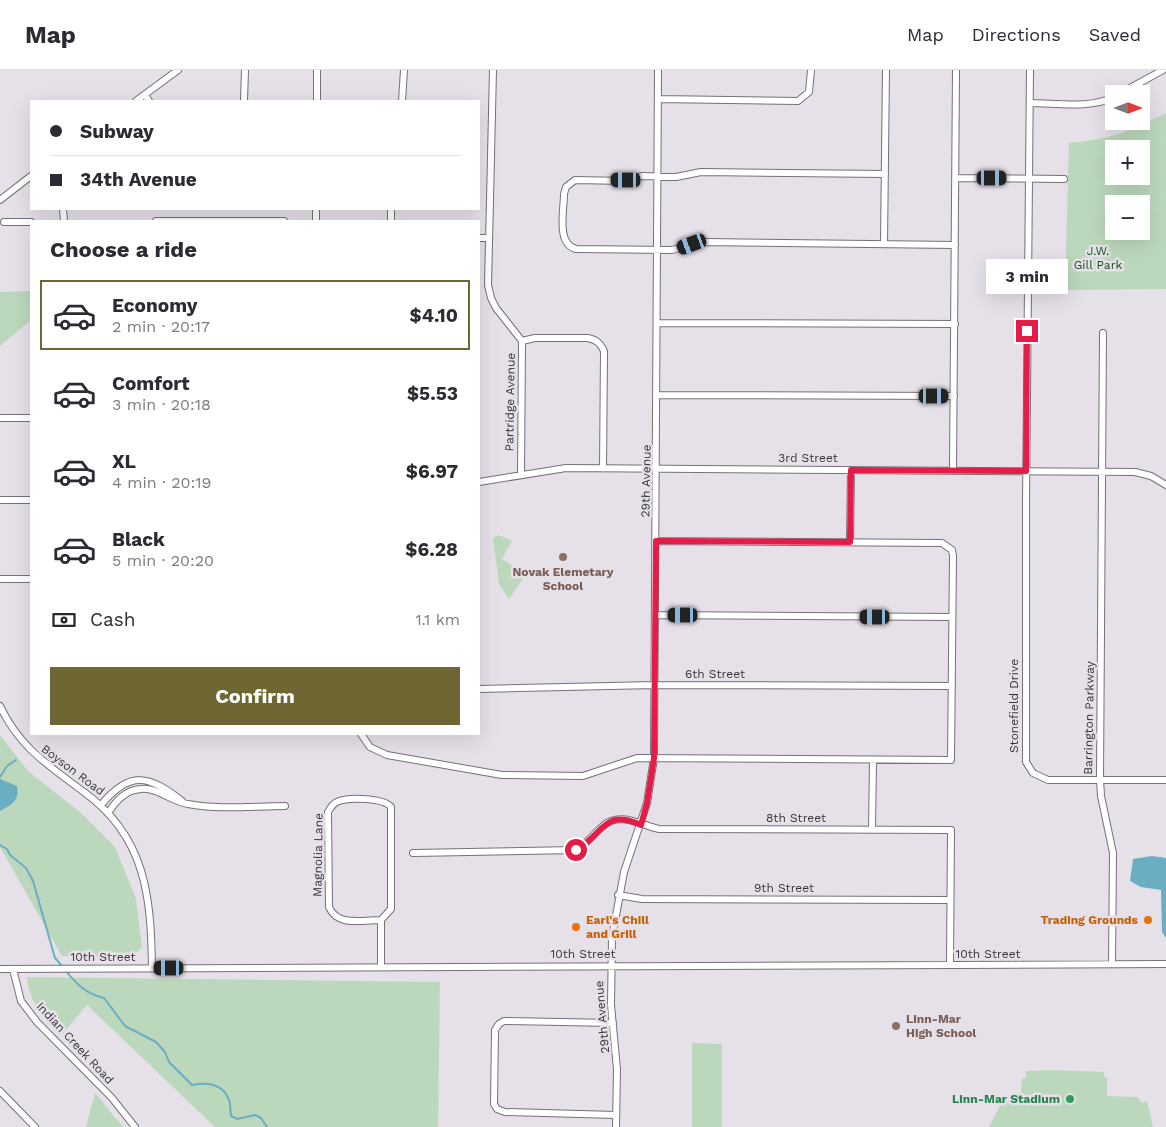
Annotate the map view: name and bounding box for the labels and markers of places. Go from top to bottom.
marker: Novak Elemetary School [557,551,569,563]
place label: Novak Elemetary School [512,565,614,593]
place label: Earl's Chill and Grill [586,913,649,941]
place label: Trading Grounds [1041,913,1139,927]
marker: Trading Grounds [1142,914,1154,926]
marker: Earl's Chill and Grill [570,921,582,933]
place label: Linn-Mar High School [906,1012,976,1040]
marker: Linn-Mar High School [890,1020,902,1032]
place label: Linn-Mar Stadium [952,1092,1060,1106]
marker: Linn-Mar Stadium [1064,1093,1076,1105]

